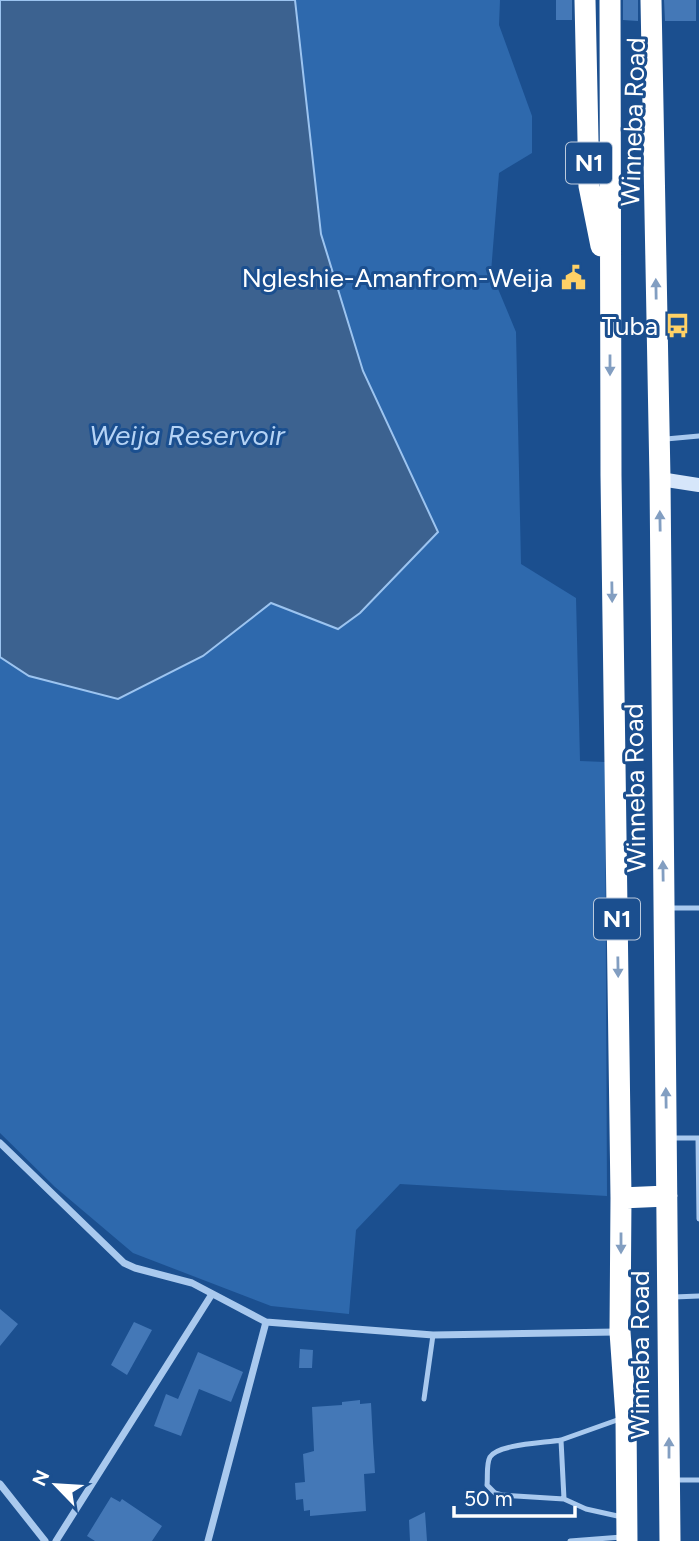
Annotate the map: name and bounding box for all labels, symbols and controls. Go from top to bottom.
street label: Winneba Road [614,37,652,207]
road number: N1 [566,142,612,183]
place label: Ngleshie-Amanfrom-Weija [242,262,553,294]
public building icon: Ngleshie-Amanfrom-Weija [559,264,587,292]
one-way arrow [650,277,661,299]
place label: Tuba [602,310,658,342]
bus stop icon: Tuba [664,312,692,340]
one-way arrow [604,354,616,376]
water label: Weija Reservoir [89,418,286,452]
one-way arrow [654,510,666,532]
one-way arrow [606,581,618,603]
street label: Winneba Road [618,703,652,873]
one-way arrow [658,860,669,882]
road number: N1 [594,898,640,939]
one-way arrow [612,956,623,978]
one-way arrow [660,1087,671,1109]
one-way arrow [615,1232,627,1254]
street label: Winneba Road [624,1271,656,1439]
one-way arrow [663,1437,675,1459]
north arrow [21,1450,91,1520]
text: N [28,1467,55,1490]
scale bar [454,1474,575,1518]
text: 50 m [464,1486,513,1511]

